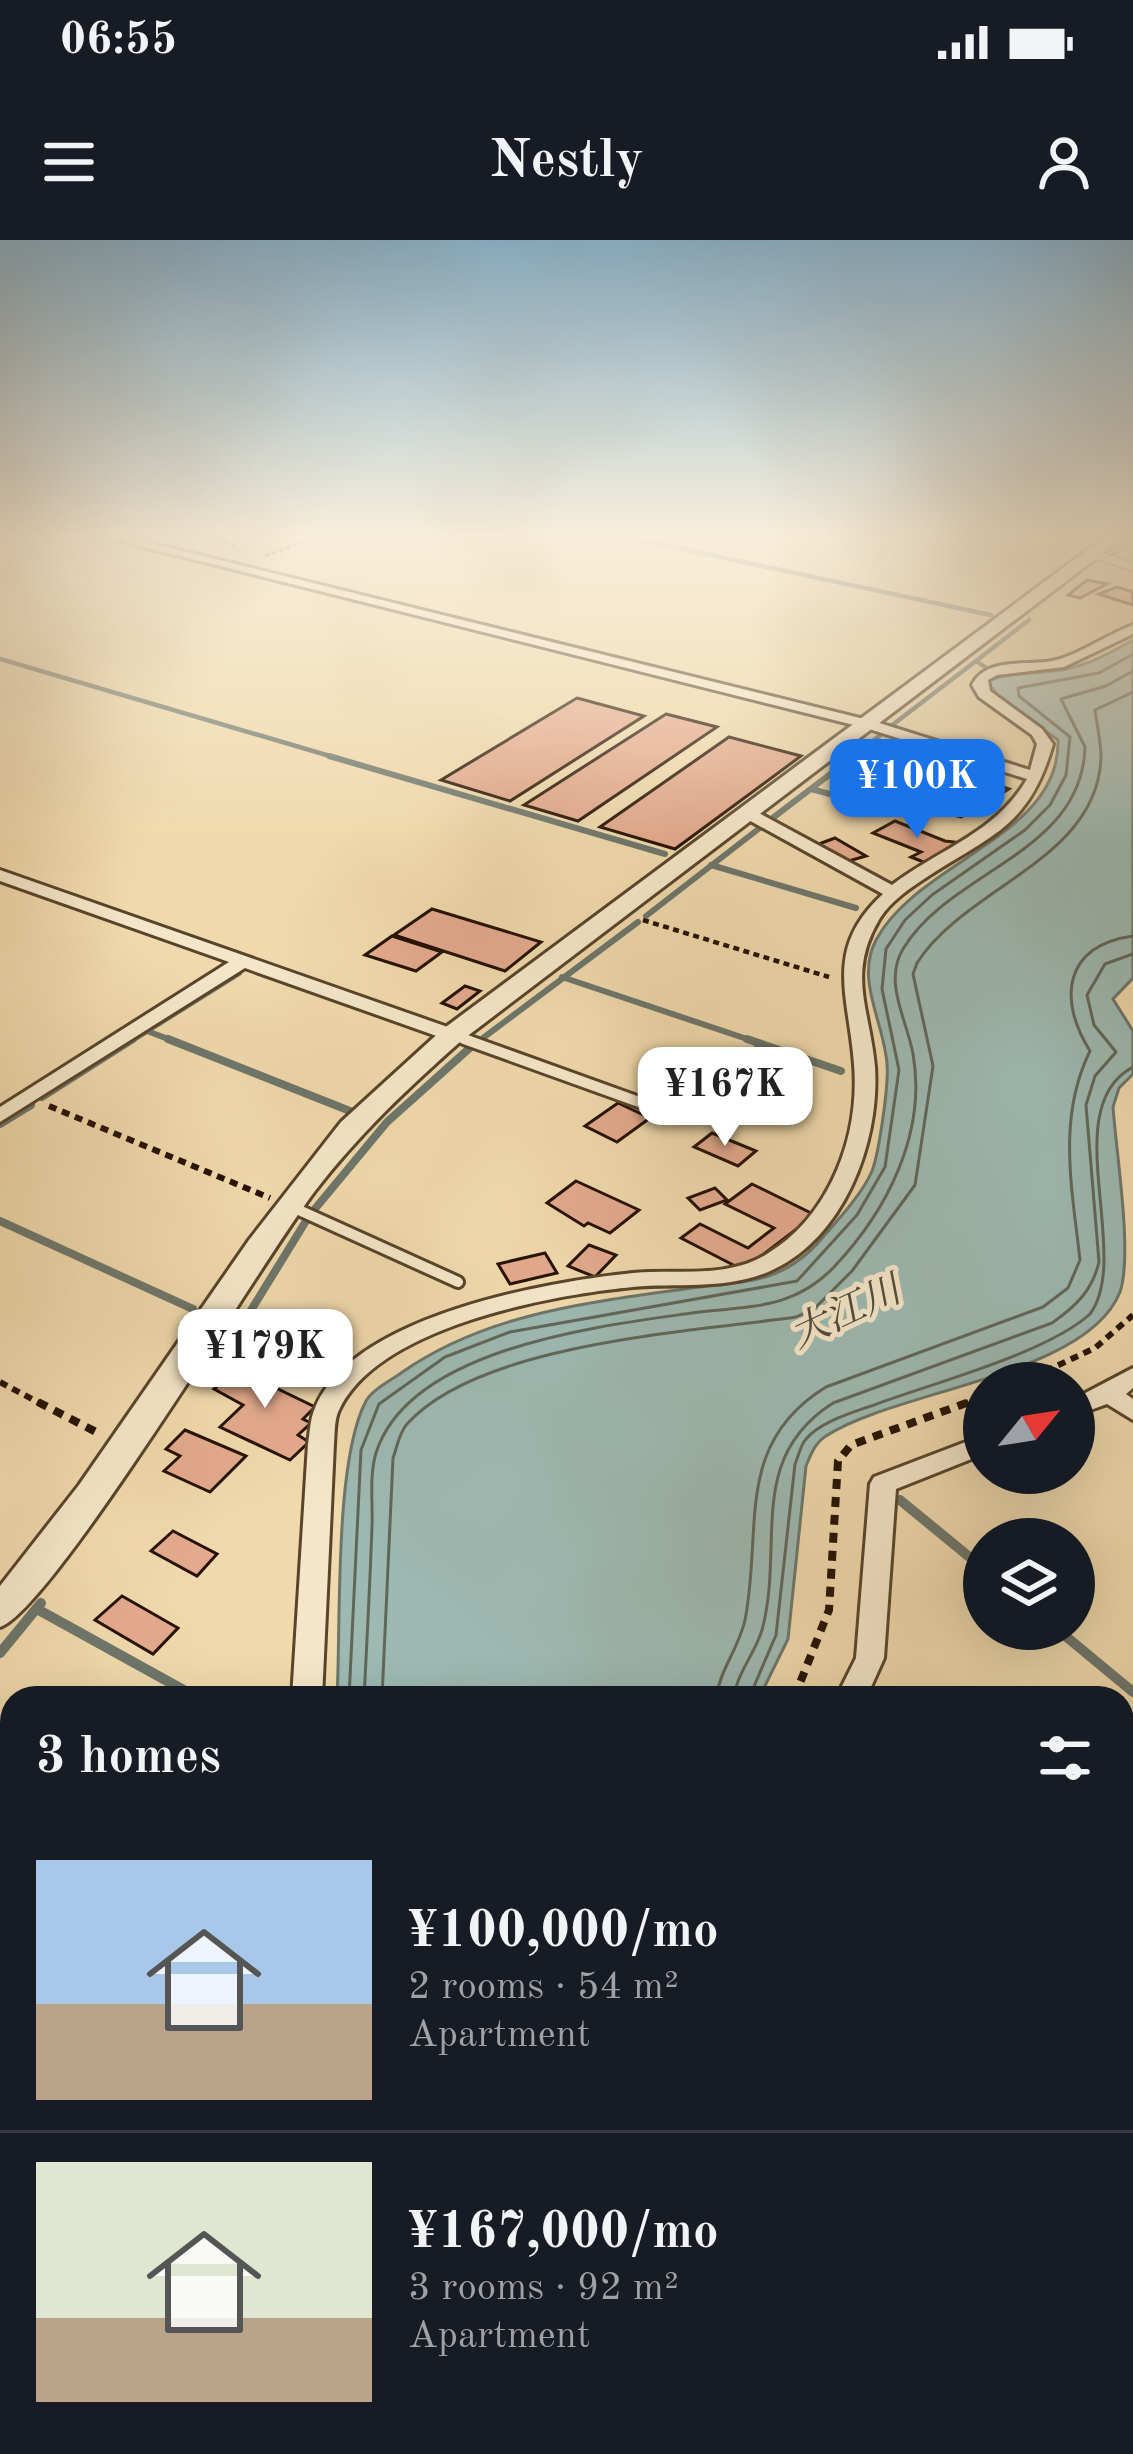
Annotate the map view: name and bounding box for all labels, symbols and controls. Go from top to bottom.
text: 06:55 [60,19,177,64]
icon: menu [36,129,102,195]
icon: person [1031,129,1097,195]
text: Nestly [489,135,644,189]
pin: ¥100K [833,739,1001,841]
text: ¥100K [857,758,977,797]
pin: ¥167K [641,1047,809,1149]
text: ¥167K [665,1066,785,1105]
water label: 大江川 [783,1267,911,1356]
pin: ¥179K [181,1309,349,1411]
text: ¥179K [205,1328,325,1367]
north arrow [963,1362,1095,1494]
map controls [963,1362,1095,1650]
button: layers [963,1518,1095,1650]
icon: filters [1032,1725,1098,1791]
text: 3 homes [36,1733,221,1784]
text: ¥100,000/mo [408,1907,719,1958]
icon: home [132,1908,276,2052]
text: 2 rooms · 54 m² [408,1968,679,2007]
text: Apartment [408,2016,591,2055]
text: ¥167,000/mo [408,2208,719,2259]
icon: home [132,2210,276,2354]
text: 3 rooms · 92 m² [408,2269,679,2308]
text: Apartment [408,2317,591,2356]

